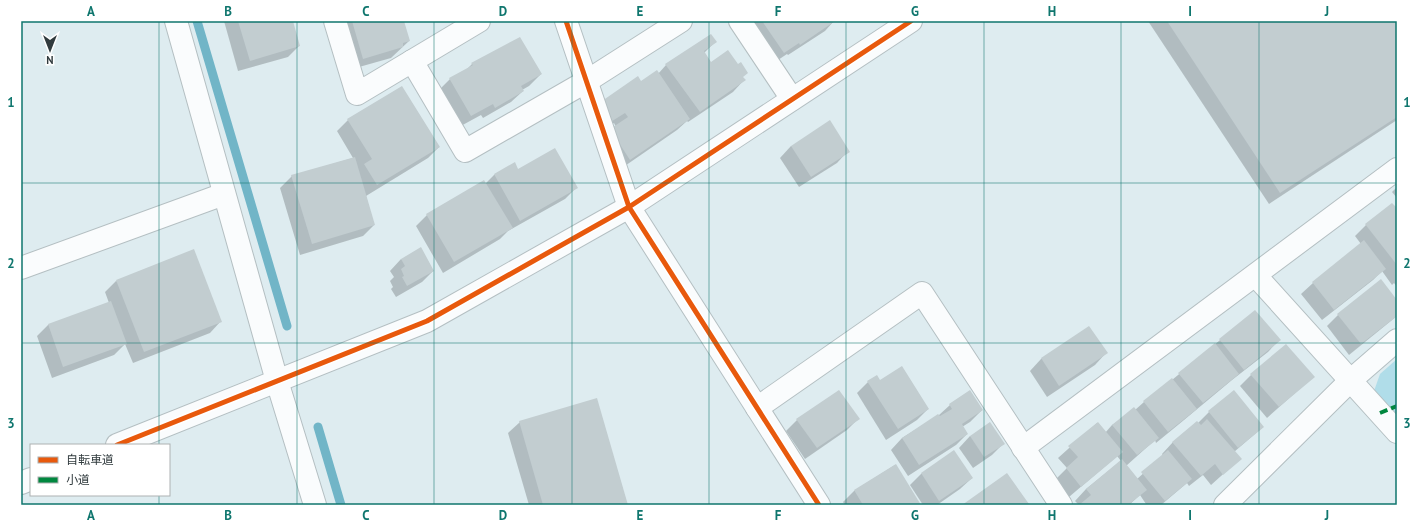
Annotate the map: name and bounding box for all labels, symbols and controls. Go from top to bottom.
text: A [87,3,95,20]
text: B [224,3,232,20]
text: C [362,3,370,20]
text: D [499,3,507,20]
text: E [637,3,644,20]
text: F [775,3,782,20]
text: G [911,3,919,20]
text: H [1048,3,1056,20]
text: I [1188,3,1192,20]
text: J [1324,3,1329,20]
north arrow [30,30,70,70]
text: N [46,53,54,67]
text: 1 [7,94,15,111]
text: 1 [1403,94,1411,111]
text: 2 [7,255,15,272]
text: 2 [1403,255,1411,272]
text: 3 [7,415,15,432]
text: 3 [1403,415,1411,432]
legend [30,444,170,496]
text: 自転車道 [66,452,114,467]
text: 小道 [66,472,90,487]
text: A [87,507,95,524]
text: B [224,507,232,524]
text: C [362,507,370,524]
text: D [499,507,507,524]
text: E [637,507,644,524]
text: F [775,507,782,524]
text: G [911,507,919,524]
text: H [1048,507,1056,524]
text: I [1188,507,1192,524]
text: J [1324,507,1329,524]

